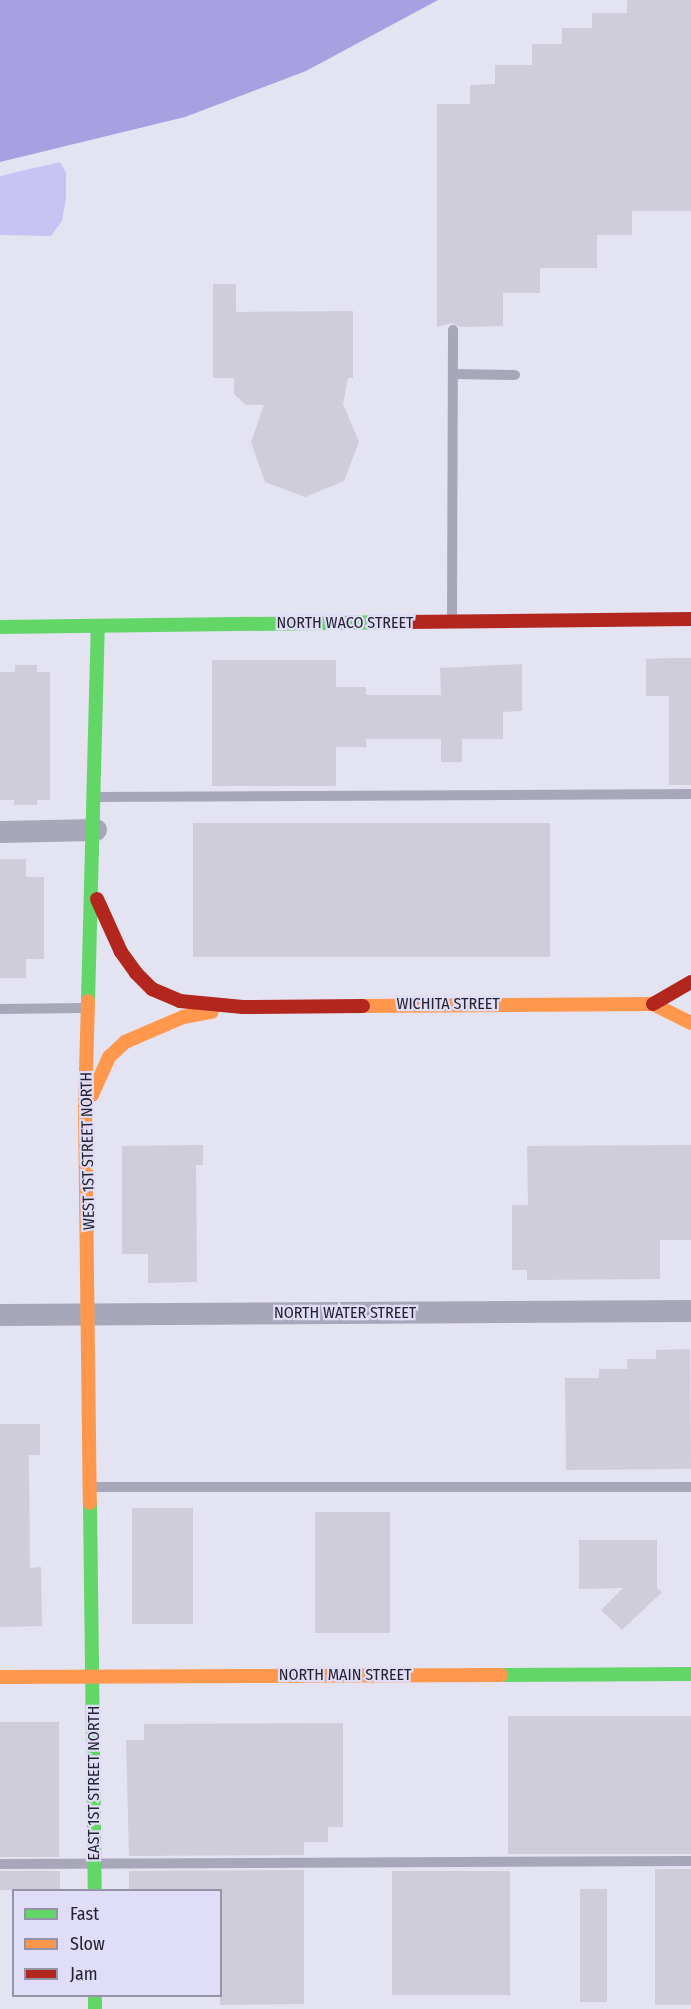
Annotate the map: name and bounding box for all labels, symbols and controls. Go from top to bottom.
street label: NORTH WACO STREET [276,613,414,633]
street label: WICHITA STREET [396,994,500,1014]
street label: WEST 1ST STREET NORTH [77,1072,99,1230]
street label: NORTH WATER STREET [274,1303,416,1323]
street label: NORTH MAIN STREET [279,1665,411,1685]
street label: EAST 1ST STREET NORTH [84,1706,104,1860]
legend [12,1889,222,1997]
text: Fast [70,1903,99,1925]
text: Slow [70,1933,105,1955]
text: Jam [70,1963,98,1985]

